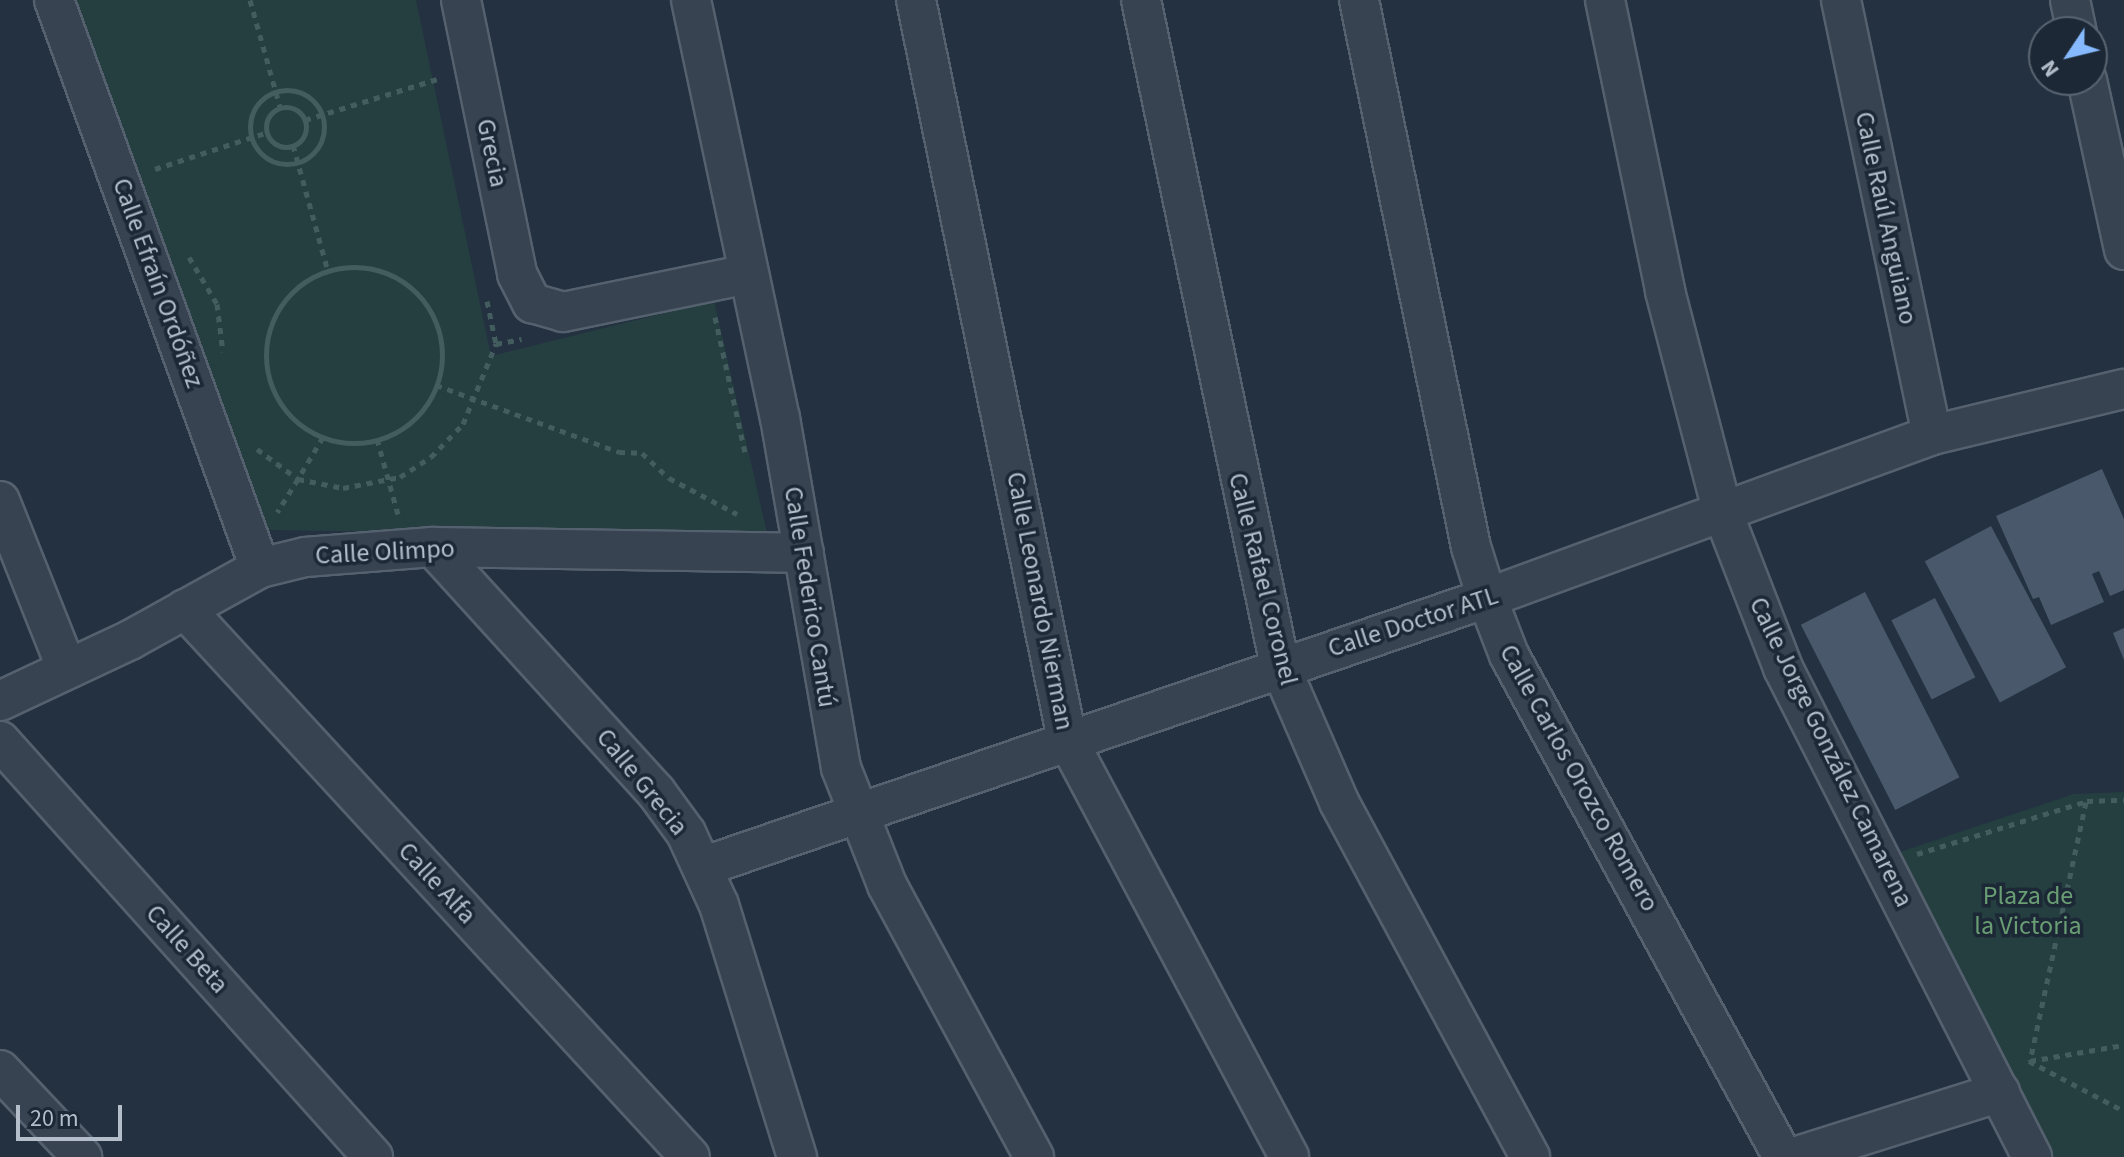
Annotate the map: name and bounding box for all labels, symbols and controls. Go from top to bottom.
north arrow [2028,16,2108,96]
text: N [2033,53,2067,84]
street label: Calle Raúl Anguiano [1848,109,1924,327]
street label: Grecia [470,116,514,190]
street label: Calle Efraín Ordóñez [106,174,210,392]
street label: Calle Leonardo Nierman [1000,469,1080,733]
street label: Calle Rafael Coronel [1222,470,1304,688]
street label: Calle Federico Cantú [777,484,843,710]
street label: Calle Olimpo [314,533,456,571]
street label: Calle Doctor ATL [1324,580,1502,664]
street label: Calle Jorge González Camarena [1742,592,1920,912]
street label: Calle Carlos Orozco Romero [1493,639,1665,917]
street label: Calle Grecia [589,722,695,842]
street label: Calle Alfa [391,836,483,930]
park label: Plaza de la Victoria [1974,880,2082,942]
street label: Calle Beta [139,898,235,1000]
scale bar [20,1089,126,1139]
text: 20 m [30,1101,79,1136]

